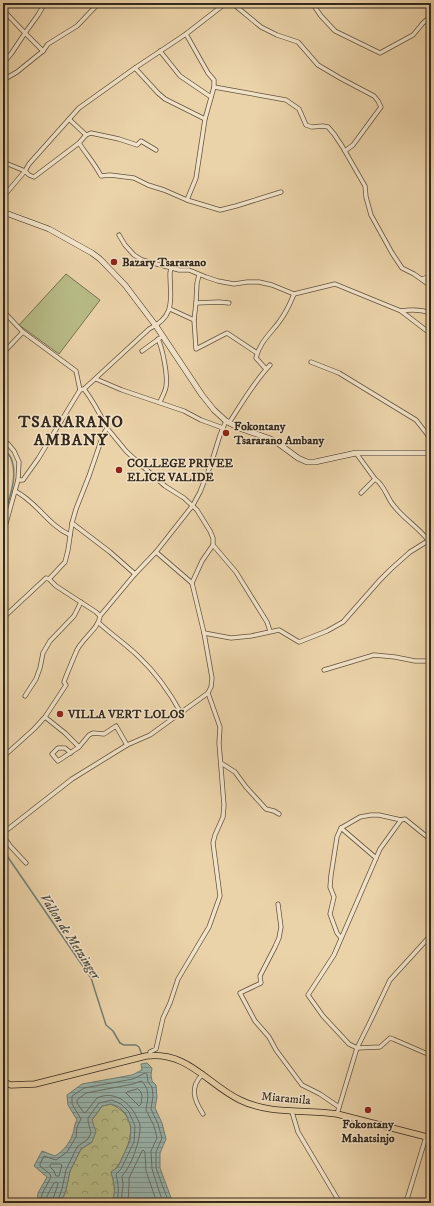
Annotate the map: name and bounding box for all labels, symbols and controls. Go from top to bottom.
place label: Bazary Tsararano [122,255,206,270]
marker: Bazary Tsararano [109,257,119,267]
district label: TSARARANO AMBANY [17,412,124,450]
place label: Fokontany Tsararano Ambany [233,419,324,448]
marker: Fokontany Tsararano Ambany [221,428,231,438]
place label: COLLEGE PRIVEE ELICE VALIDE [127,456,234,485]
marker: COLLEGE PRIVEE ELICE VALIDE [114,465,124,475]
place label: VILLA VERT LOLOS [67,707,184,722]
marker: VILLA VERT LOLOS [55,709,65,719]
water label: Vallon de Metzinger [37,891,104,983]
street label: Miaramila [261,1089,312,1108]
marker: Fokontany Mahatsinjo [363,1105,373,1115]
place label: Fokontany Mahatsinjo [341,1117,395,1146]

